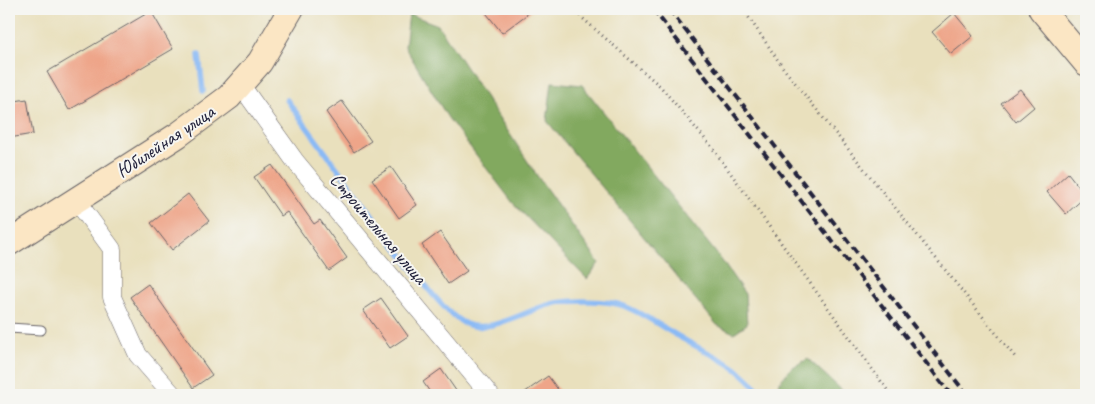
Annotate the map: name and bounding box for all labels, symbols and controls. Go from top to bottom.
street label: Юбилейная улица [111,98,221,184]
street label: Строительная улица [325,167,434,291]

